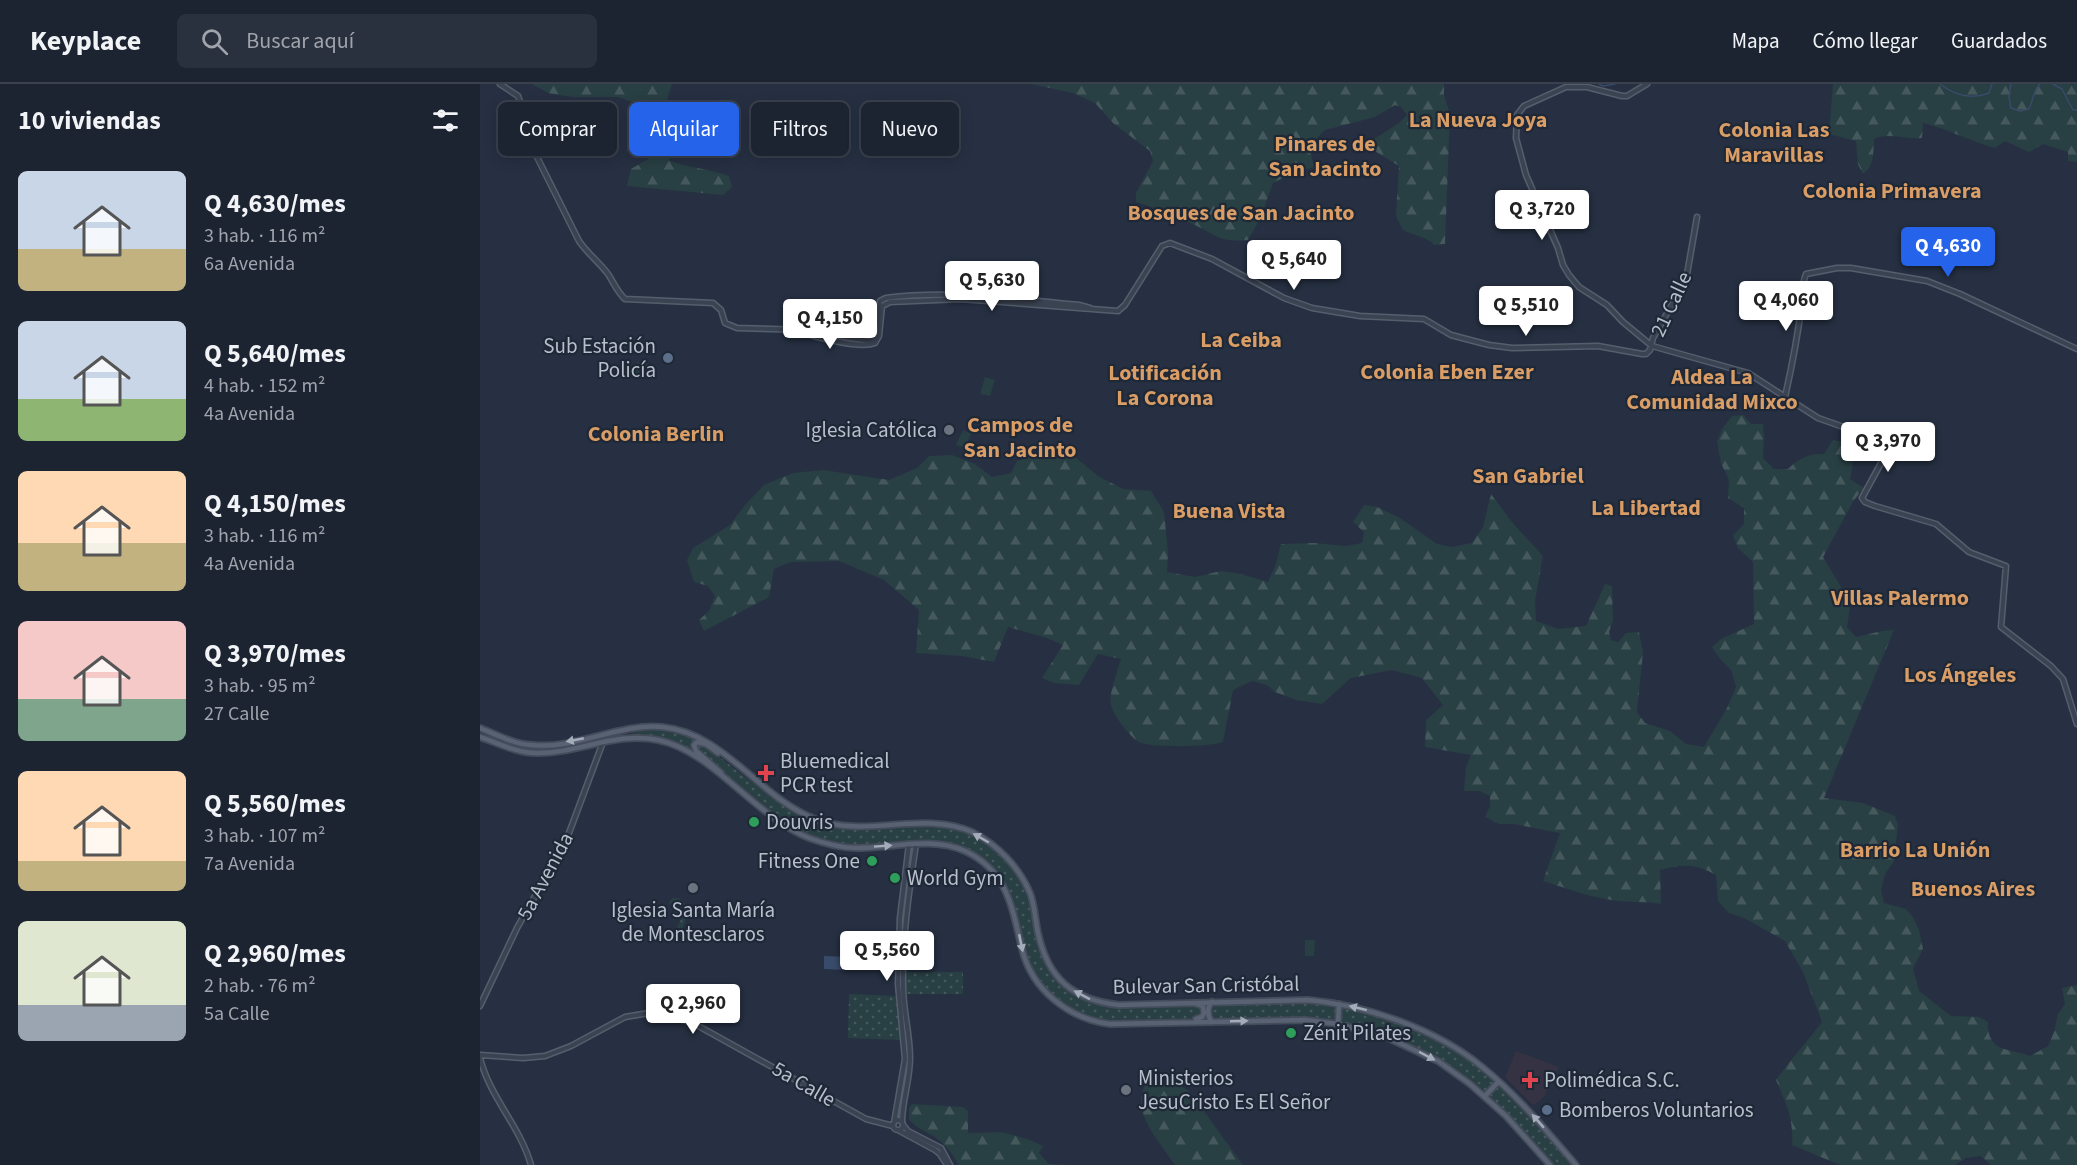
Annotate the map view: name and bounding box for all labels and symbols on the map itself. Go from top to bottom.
district label: La Nueva Joya [1409,104,1547,136]
district label: Colonia Las Maravillas [1719,114,1830,171]
district label: Pinares de San Jacinto [1269,128,1381,185]
district label: Colonia Primavera [1802,175,1982,207]
pin: Q 3,720 [1487,190,1597,241]
district label: Bosques de San Jacinto [1128,197,1355,229]
pin: Q 4,630 [1893,227,2003,278]
pin: Q 5,640 [1239,240,1349,291]
pin: Q 5,630 [937,261,1047,312]
street label: 21 Calle [1643,266,1699,342]
pin: Q 4,060 [1731,281,1841,332]
pin: Q 5,510 [1471,286,1581,337]
pin: Q 4,150 [775,299,885,350]
district label: La Ceiba [1200,324,1282,356]
place label: Sub Estación Policía [543,331,656,385]
marker: Sub Estación Policía [661,351,675,365]
district label: Colonia Eben Ezer [1360,356,1534,388]
district label: Lotificación La Corona [1108,357,1222,414]
district label: Aldea La Comunidad Mixco [1626,361,1798,418]
district label: Campos de San Jacinto [964,409,1076,466]
place label: Iglesia Católica [805,415,937,445]
district label: Colonia Berlin [588,418,724,450]
pin: Q 3,970 [1833,422,1943,473]
marker: Iglesia Católica [942,423,956,437]
district label: San Gabriel [1472,460,1584,492]
district label: La Libertad [1591,492,1701,524]
district label: Buena Vista [1173,495,1285,527]
district label: Villas Palermo [1830,582,1969,614]
district label: Los Ángeles [1904,659,2017,691]
one-way arrow [566,736,585,745]
place label: Bluemedical PCR test [780,746,890,800]
marker: Bluemedical PCR test [757,764,775,782]
place label: Douvris [766,807,833,837]
marker: Douvris [747,815,761,829]
street label: 5a Avenida [509,827,581,925]
one-way arrow [973,832,989,843]
district label: Barrio La Unión [1840,834,1990,866]
one-way arrow [874,842,893,851]
place label: Fitness One [758,846,860,876]
marker: Fitness One [865,854,879,868]
place label: World Gym [907,863,1004,893]
marker: World Gym [888,871,902,885]
district label: Buenos Aires [1911,873,2035,905]
marker: Iglesia Santa María de Montesclaros [686,881,700,895]
place label: Iglesia Santa María de Montesclaros [611,895,775,949]
pin: Q 5,560 [832,931,942,982]
one-way arrow [1017,933,1027,952]
street label: Bulevar San Cristóbal [1112,968,1300,1002]
pin: Q 2,960 [638,984,748,1035]
one-way arrow [1073,990,1090,1000]
one-way arrow [1348,1003,1367,1013]
one-way arrow [1229,1016,1248,1026]
place label: Zénit Pilates [1303,1018,1411,1048]
marker: Zénit Pilates [1284,1026,1298,1040]
one-way arrow [1419,1051,1436,1061]
street label: 5a Calle [767,1054,841,1114]
place label: Ministerios JesuCristo Es El Señor [1138,1063,1331,1117]
place label: Polimédica S.C. [1544,1065,1680,1095]
marker: Polimédica S.C. [1521,1071,1539,1089]
marker: Ministerios JesuCristo Es El Señor [1119,1083,1133,1097]
place label: Bomberos Voluntarios [1559,1095,1754,1125]
marker: Bomberos Voluntarios [1540,1103,1554,1117]
one-way arrow [1532,1114,1545,1129]

